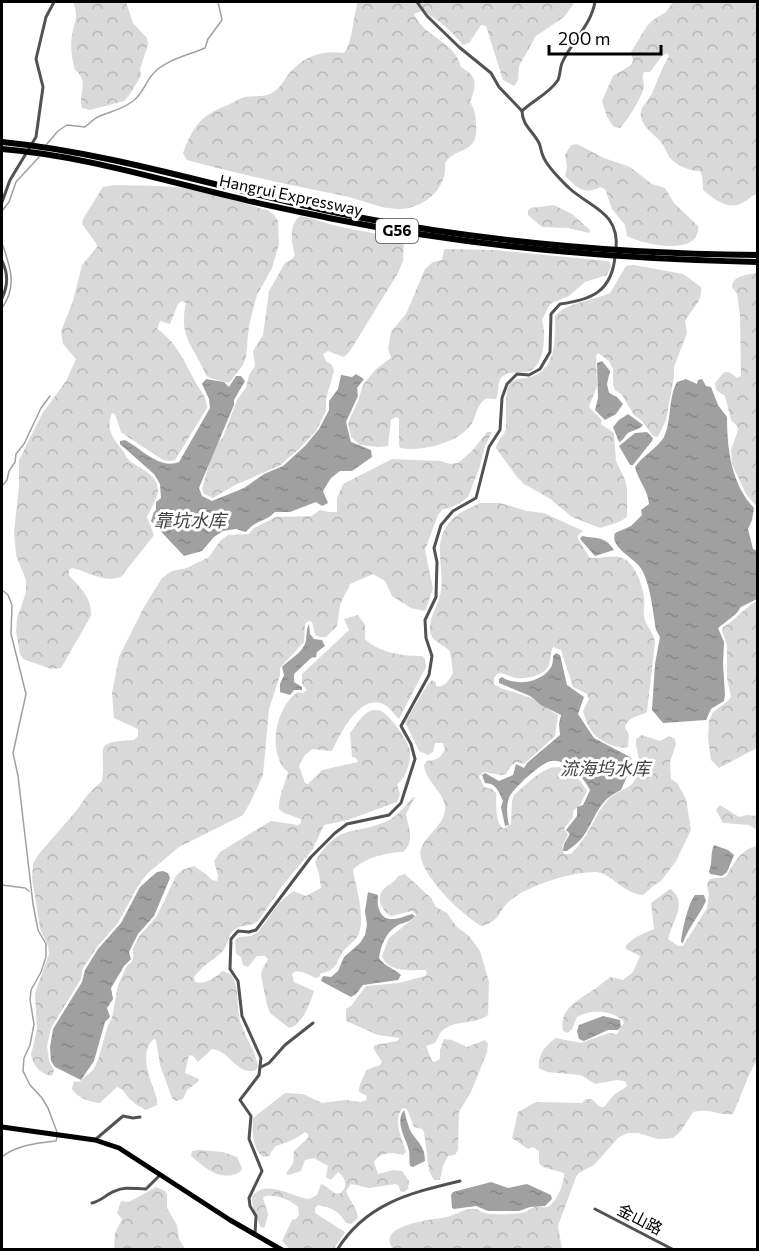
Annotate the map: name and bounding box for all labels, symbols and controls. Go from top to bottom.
scale bar [549,18,662,56]
text: 200 m [558,27,611,49]
street label: Hangrui Expressway [218,170,365,219]
road number: G56 [376,219,418,243]
water label: 靠坑水库 [154,509,229,531]
water label: 流海坞水库 [560,757,653,779]
street label: 金山路 [615,1199,666,1238]

